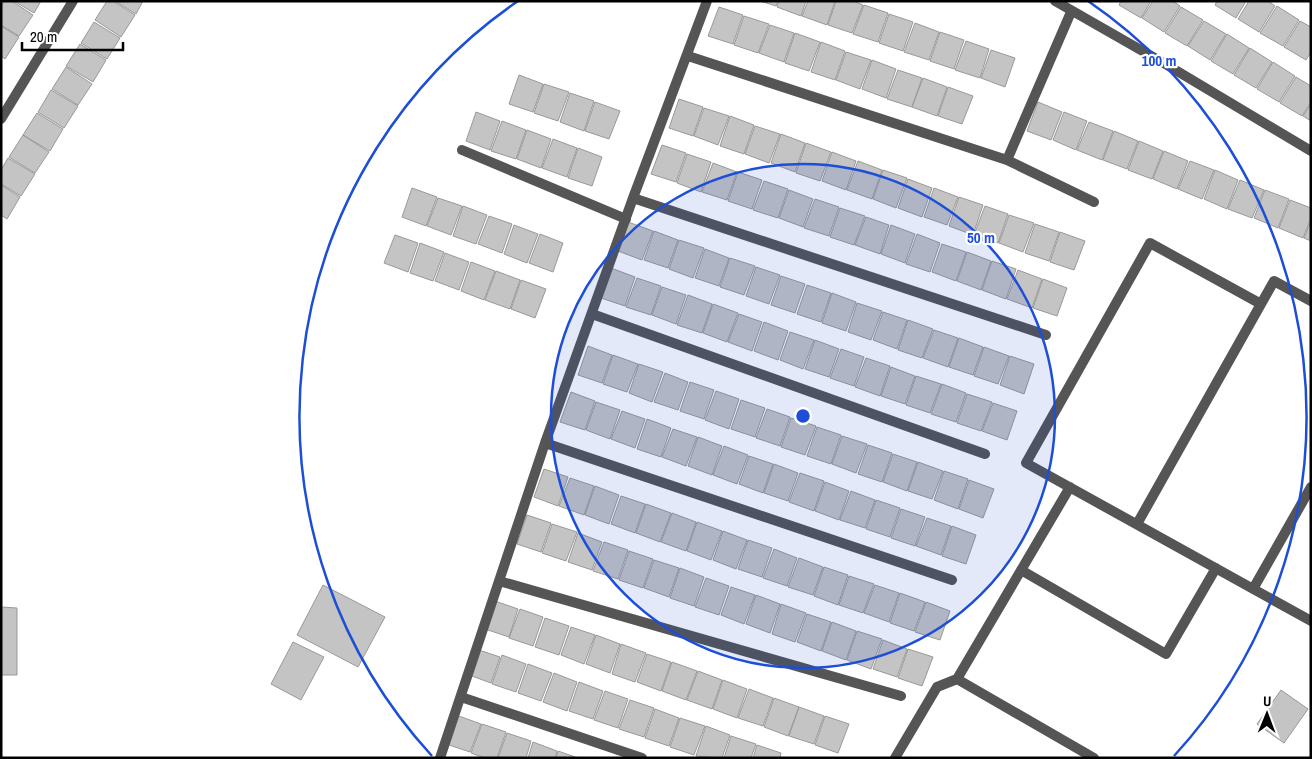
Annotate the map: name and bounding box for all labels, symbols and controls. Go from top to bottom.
scale bar [22,20,124,52]
text: 20 m [30,26,57,47]
text: 100 m [1142,50,1176,71]
text: 50 m [967,227,995,248]
centre of rings [794,407,812,425]
north arrow [1242,689,1292,739]
text: U [1263,692,1272,710]

